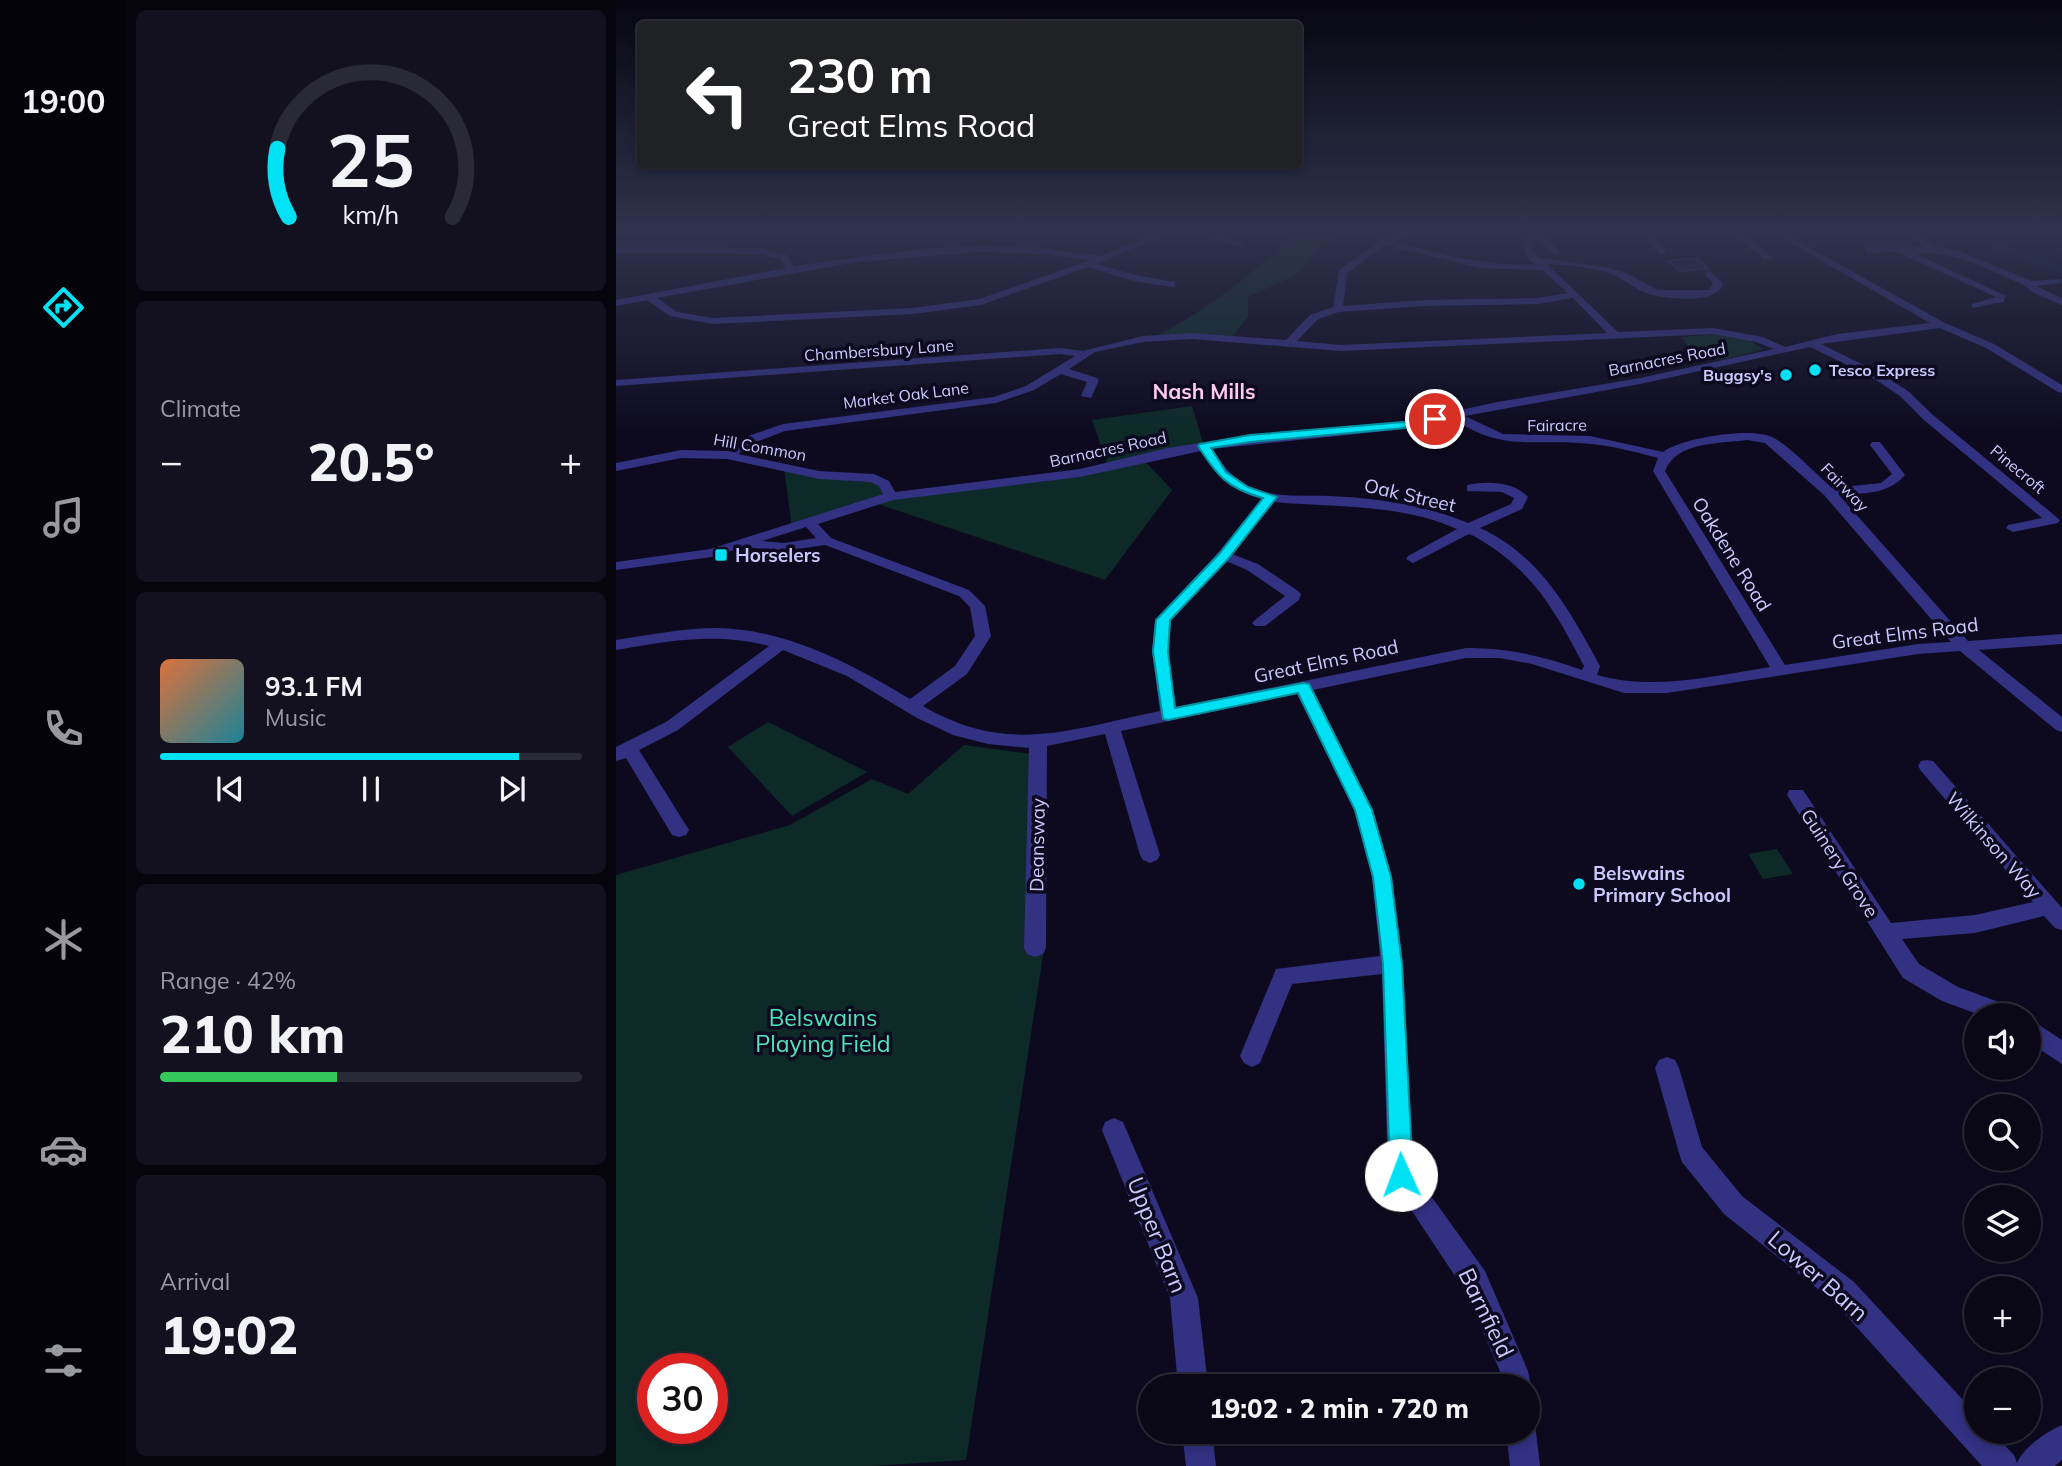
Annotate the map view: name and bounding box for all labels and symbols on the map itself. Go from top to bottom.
street label: Chambersbury Lane [803,335,955,365]
street label: Barnacres Road [1607,338,1727,380]
place label: Tesco Express [1829,360,1935,380]
marker: Tesco Express [1807,362,1823,378]
place label: Buggsy's [1703,365,1772,385]
marker: Buggsy's [1778,367,1794,383]
street label: Market Oak Lane [842,377,970,413]
district label: Nash Mills [1152,378,1256,404]
pin [1405,389,1465,449]
street label: Fairacre [1527,414,1587,436]
street label: Barnacres Road [1048,427,1168,471]
street label: Hill Common [712,429,808,465]
street label: Pinecroft [1986,440,2050,498]
street label: Fairway [1817,458,1873,516]
street label: Oak Street [1362,473,1459,517]
street label: Oakdene Road [1687,492,1777,616]
place label: Horselers [735,543,821,567]
marker: Horselers [713,547,729,563]
street label: Great Elms Road [1830,612,1980,654]
street label: Great Elms Road [1251,634,1401,688]
street label: Wilkinson Way [1941,787,2047,903]
street label: Deansway [1024,798,1050,892]
street label: Guinery Grove [1796,804,1884,922]
place label: Belswains Primary School [1593,861,1731,907]
marker: Belswains Primary School [1571,876,1587,892]
park label: Belswains Playing Field [755,1003,891,1058]
position arrow [1364,1138,1438,1212]
street label: Upper Barn [1121,1173,1194,1297]
street label: Lower Barn [1762,1224,1874,1327]
street label: Barnfield [1452,1263,1521,1362]
speed limit sign: 30 [637,1353,728,1444]

